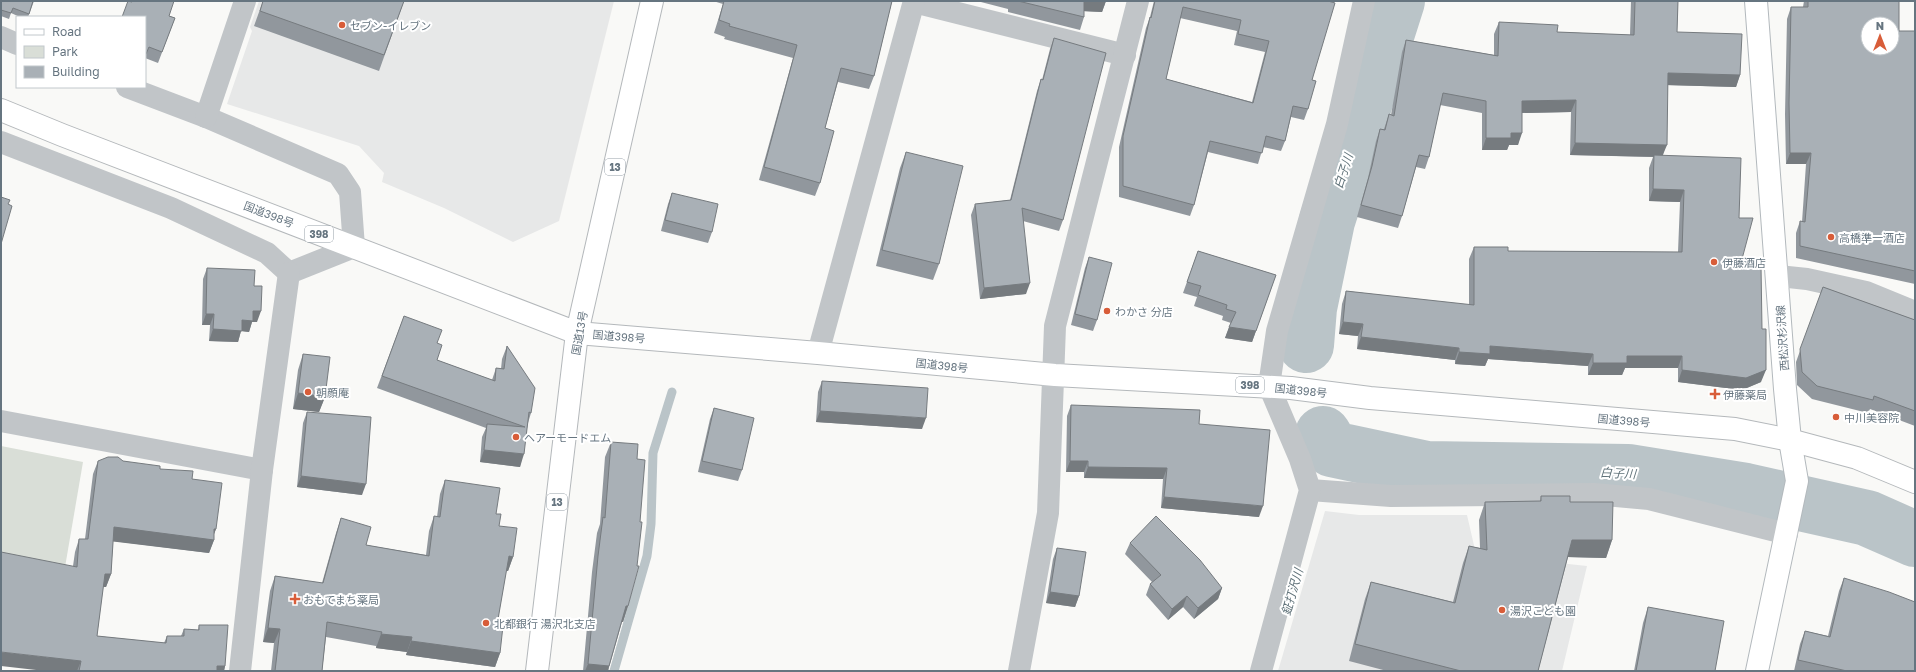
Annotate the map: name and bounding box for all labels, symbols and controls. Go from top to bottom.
legend [16,16,146,88]
north arrow [1860,16,1900,56]
place label: セブン-イレブン [350,19,431,32]
text: N [1876,19,1884,32]
marker: セブン-イレブン [337,20,347,30]
text: Road [52,24,81,39]
text: Park [52,44,78,59]
text: Building [52,64,100,79]
water label: 白子川 [1330,150,1356,190]
road number: 13 [605,159,625,175]
street label: 国道398号 [242,198,296,230]
road number: 398 [305,226,333,242]
place label: 高橋準一酒店 [1839,231,1905,244]
marker: 高橋準一酒店 [1826,232,1836,242]
place label: 伊藤酒店 [1722,256,1766,269]
marker: 伊藤酒店 [1709,257,1719,267]
place label: わかさ 分店 [1115,305,1173,318]
street label: 西松沢杉沢線 [1773,305,1791,371]
marker: わかさ 分店 [1102,306,1112,316]
street label: 国道13号 [569,310,589,356]
street label: 国道398号 [592,327,646,345]
street label: 国道398号 [915,356,969,374]
road number: 398 [1236,377,1264,393]
street label: 国道398号 [1274,381,1328,399]
place label: 朝顔庵 [316,386,349,399]
marker: 朝顔庵 [303,387,313,397]
place label: 伊藤薬局 [1723,388,1767,401]
marker: 伊藤薬局 [1710,389,1720,399]
street label: 国道398号 [1597,411,1651,429]
place label: 中川美容院 [1844,411,1899,424]
marker: 中川美容院 [1831,412,1841,422]
place label: ヘアーモードエム [524,431,611,444]
marker: ヘアーモードエム [511,432,521,442]
water label: 白子川 [1600,465,1638,482]
road number: 13 [547,494,567,510]
water label: 鉦打沢川 [1278,565,1306,617]
place label: おもてまち薬局 [303,593,379,606]
marker: おもてまち薬局 [290,594,300,604]
place label: 湯沢こども園 [1510,604,1576,617]
marker: 湯沢こども園 [1497,605,1507,615]
place label: 北都銀行 湯沢北支店 [494,617,596,630]
marker: 北都銀行 湯沢北支店 [481,618,491,628]

